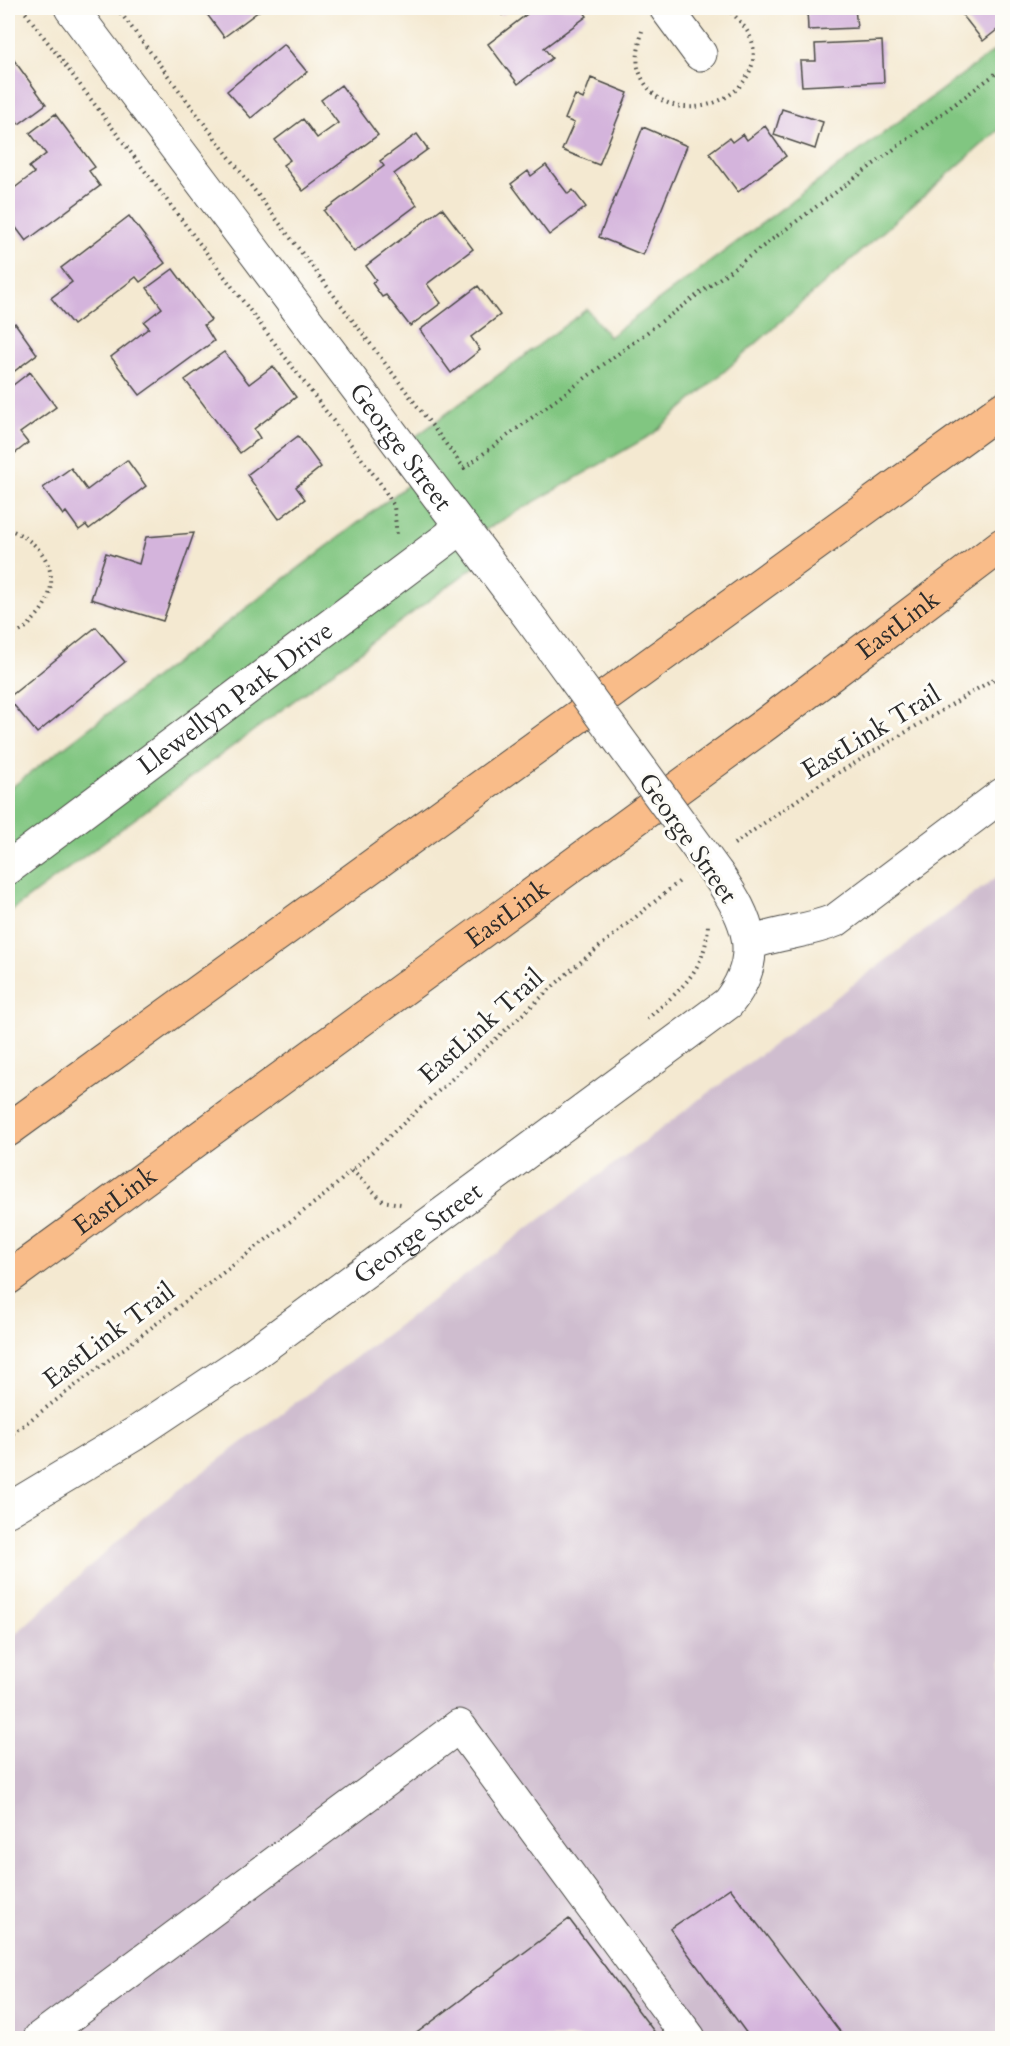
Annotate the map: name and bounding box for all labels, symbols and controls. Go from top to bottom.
street label: George Street [342,375,461,518]
street label: EastLink [849,581,946,667]
street label: Llewellyn Park Drive [130,613,340,782]
street label: EastLink Trail [795,676,947,787]
street label: George Street [630,766,746,910]
street label: EastLink [458,871,556,956]
street label: EastLink Trail [411,960,551,1091]
street label: EastLink [65,1158,164,1243]
street label: George Street [346,1173,489,1292]
street label: EastLink Trail [36,1274,182,1396]

